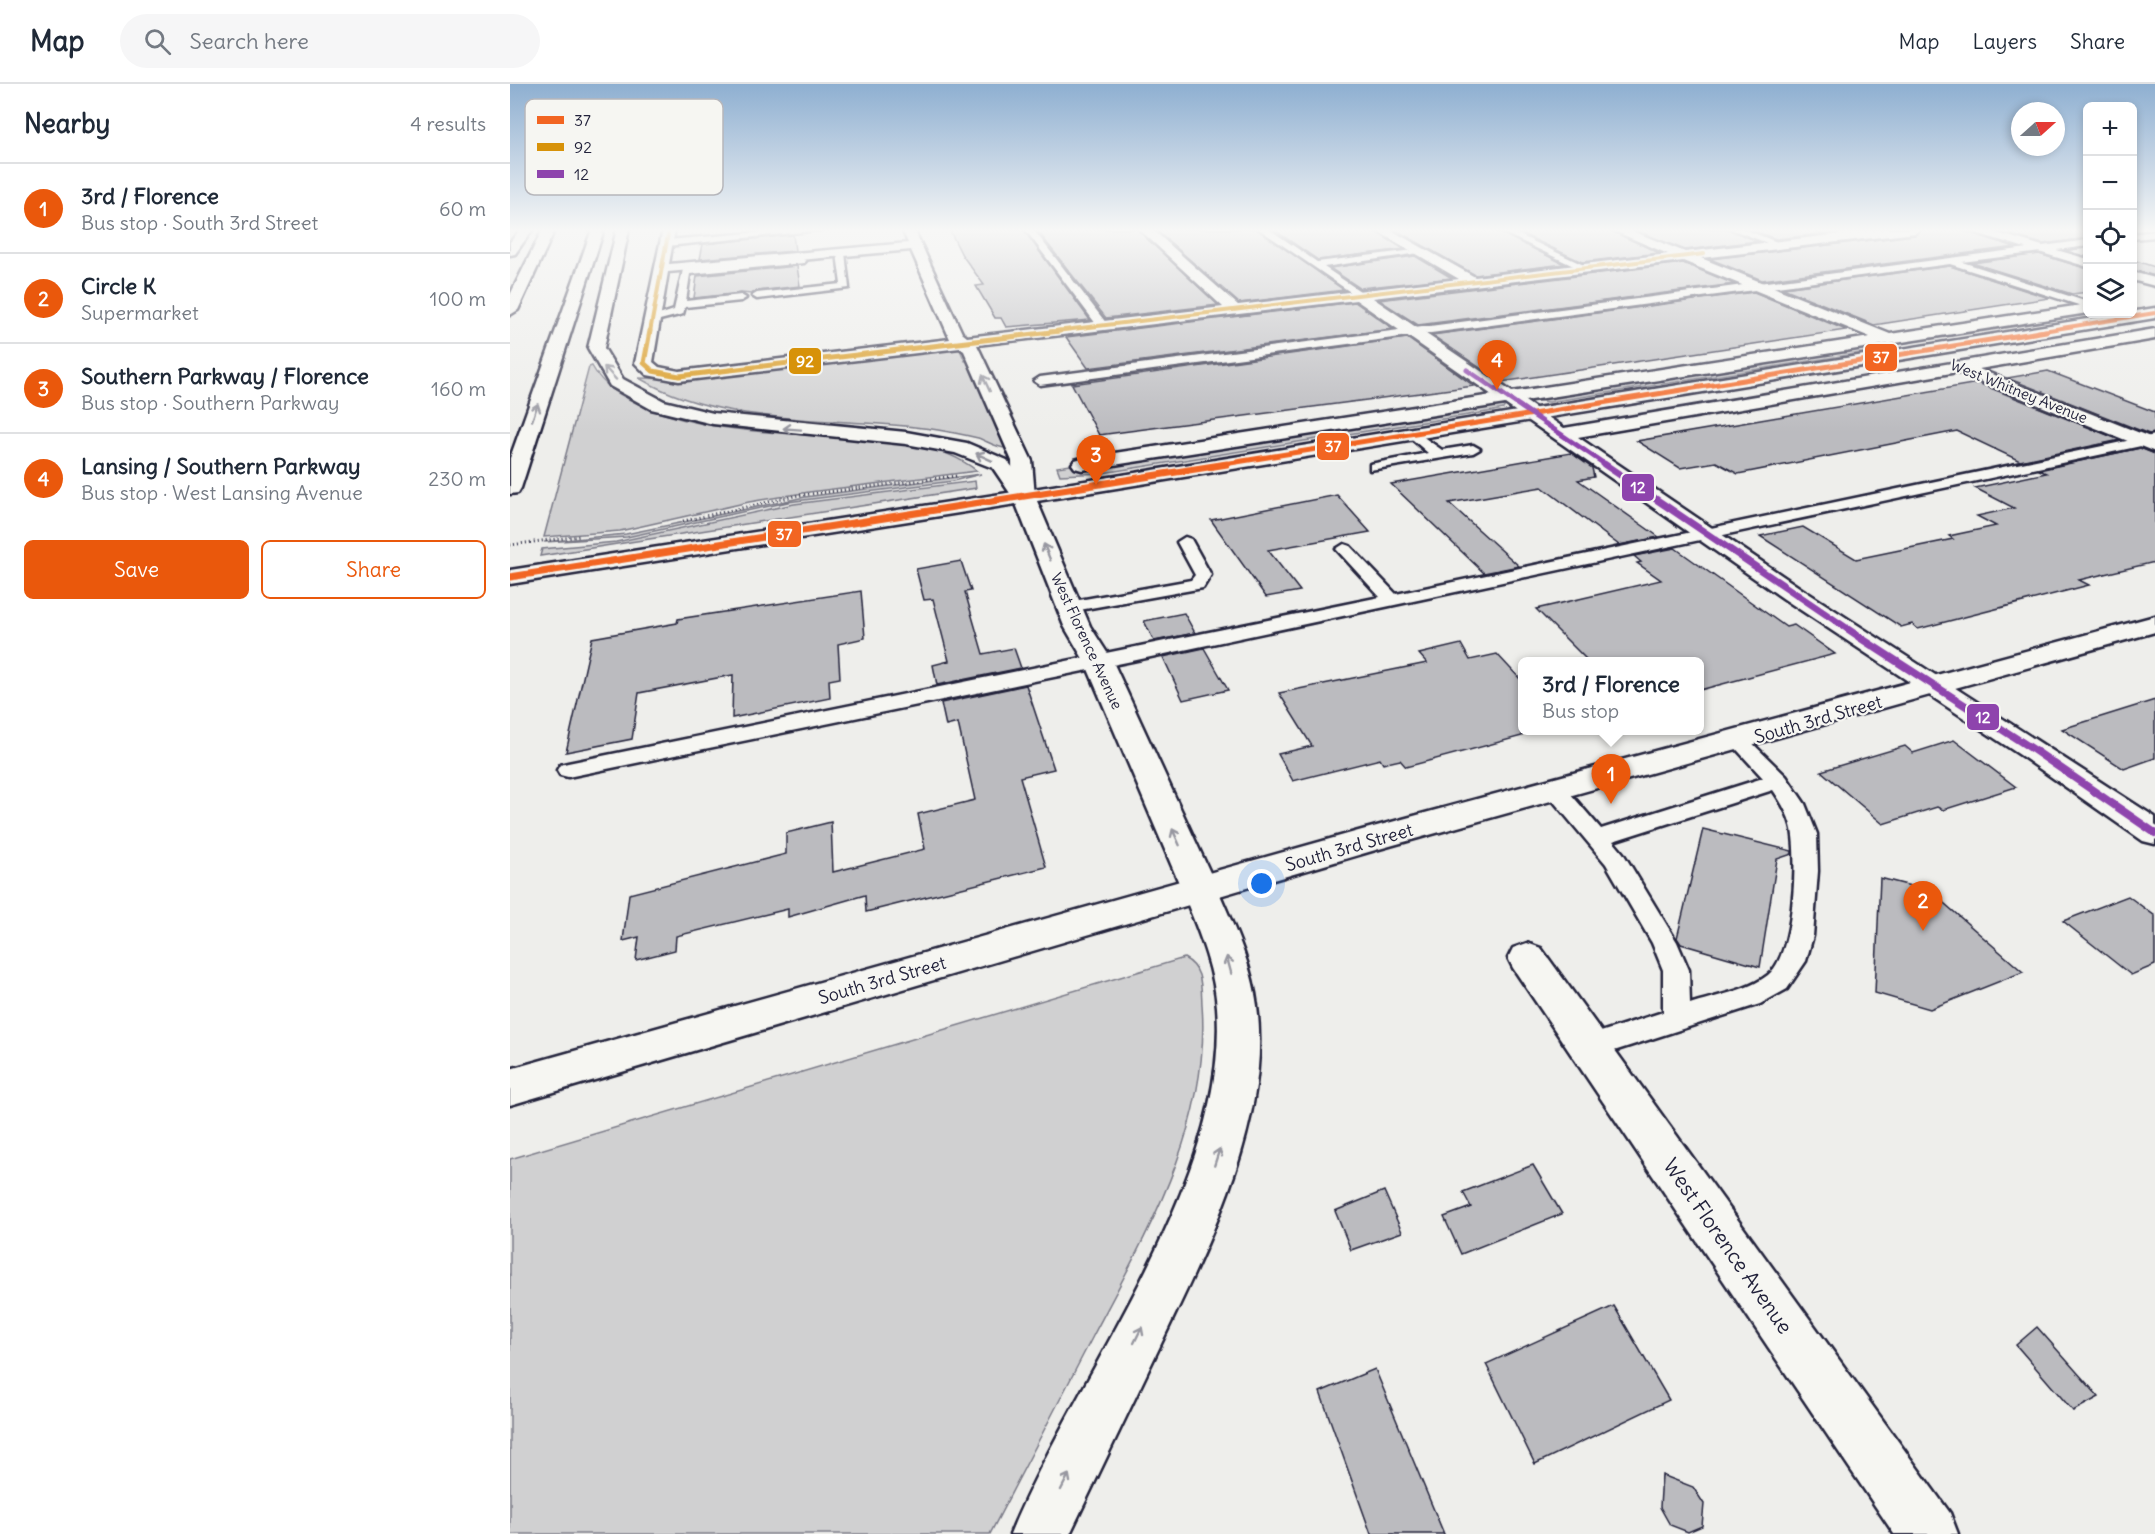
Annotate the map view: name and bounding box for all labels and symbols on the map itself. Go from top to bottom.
legend [525,99,723,195]
north arrow [2011,102,2065,156]
text: 37 [574,110,591,130]
text: 92 [574,137,592,157]
text: 12 [574,164,589,184]
pin: 4 [1478,340,1516,390]
line badge: 37 [1864,343,1898,372]
line badge: 92 [788,347,822,375]
text: 37 [1873,347,1890,367]
text: 92 [796,351,814,371]
street label: West Whitney Avenue [1948,355,2090,427]
one-way arrow [603,366,617,381]
one-way arrow [980,375,992,393]
one-way arrow [531,403,542,422]
one-way arrow [783,423,803,434]
line badge: 37 [1316,432,1350,461]
pin: 3 [1076,436,1116,485]
text: 37 [1325,436,1342,456]
one-way arrow [975,450,993,462]
line badge: 12 [1621,473,1655,502]
text: 12 [1630,477,1646,497]
line badge: 37 [767,520,802,548]
text: 37 [776,524,793,544]
one-way arrow [1040,543,1051,562]
street label: West Florence Avenue [1047,570,1127,712]
street label: South 3rd Street [1752,690,1884,748]
line badge: 12 [1966,703,2000,731]
text: 12 [1975,707,1991,727]
pin: 1 [1592,754,1630,804]
street label: South 3rd Street [1283,818,1415,876]
one-way arrow [1170,828,1181,846]
your location [1247,869,1276,898]
pin: 2 [1904,882,1942,931]
street label: South 3rd Street [816,951,948,1009]
one-way arrow [1223,956,1234,975]
one-way arrow [1212,1148,1223,1167]
street label: West Florence Avenue [1657,1153,1799,1339]
one-way arrow [1133,1326,1145,1344]
one-way arrow [1060,1473,1071,1491]

